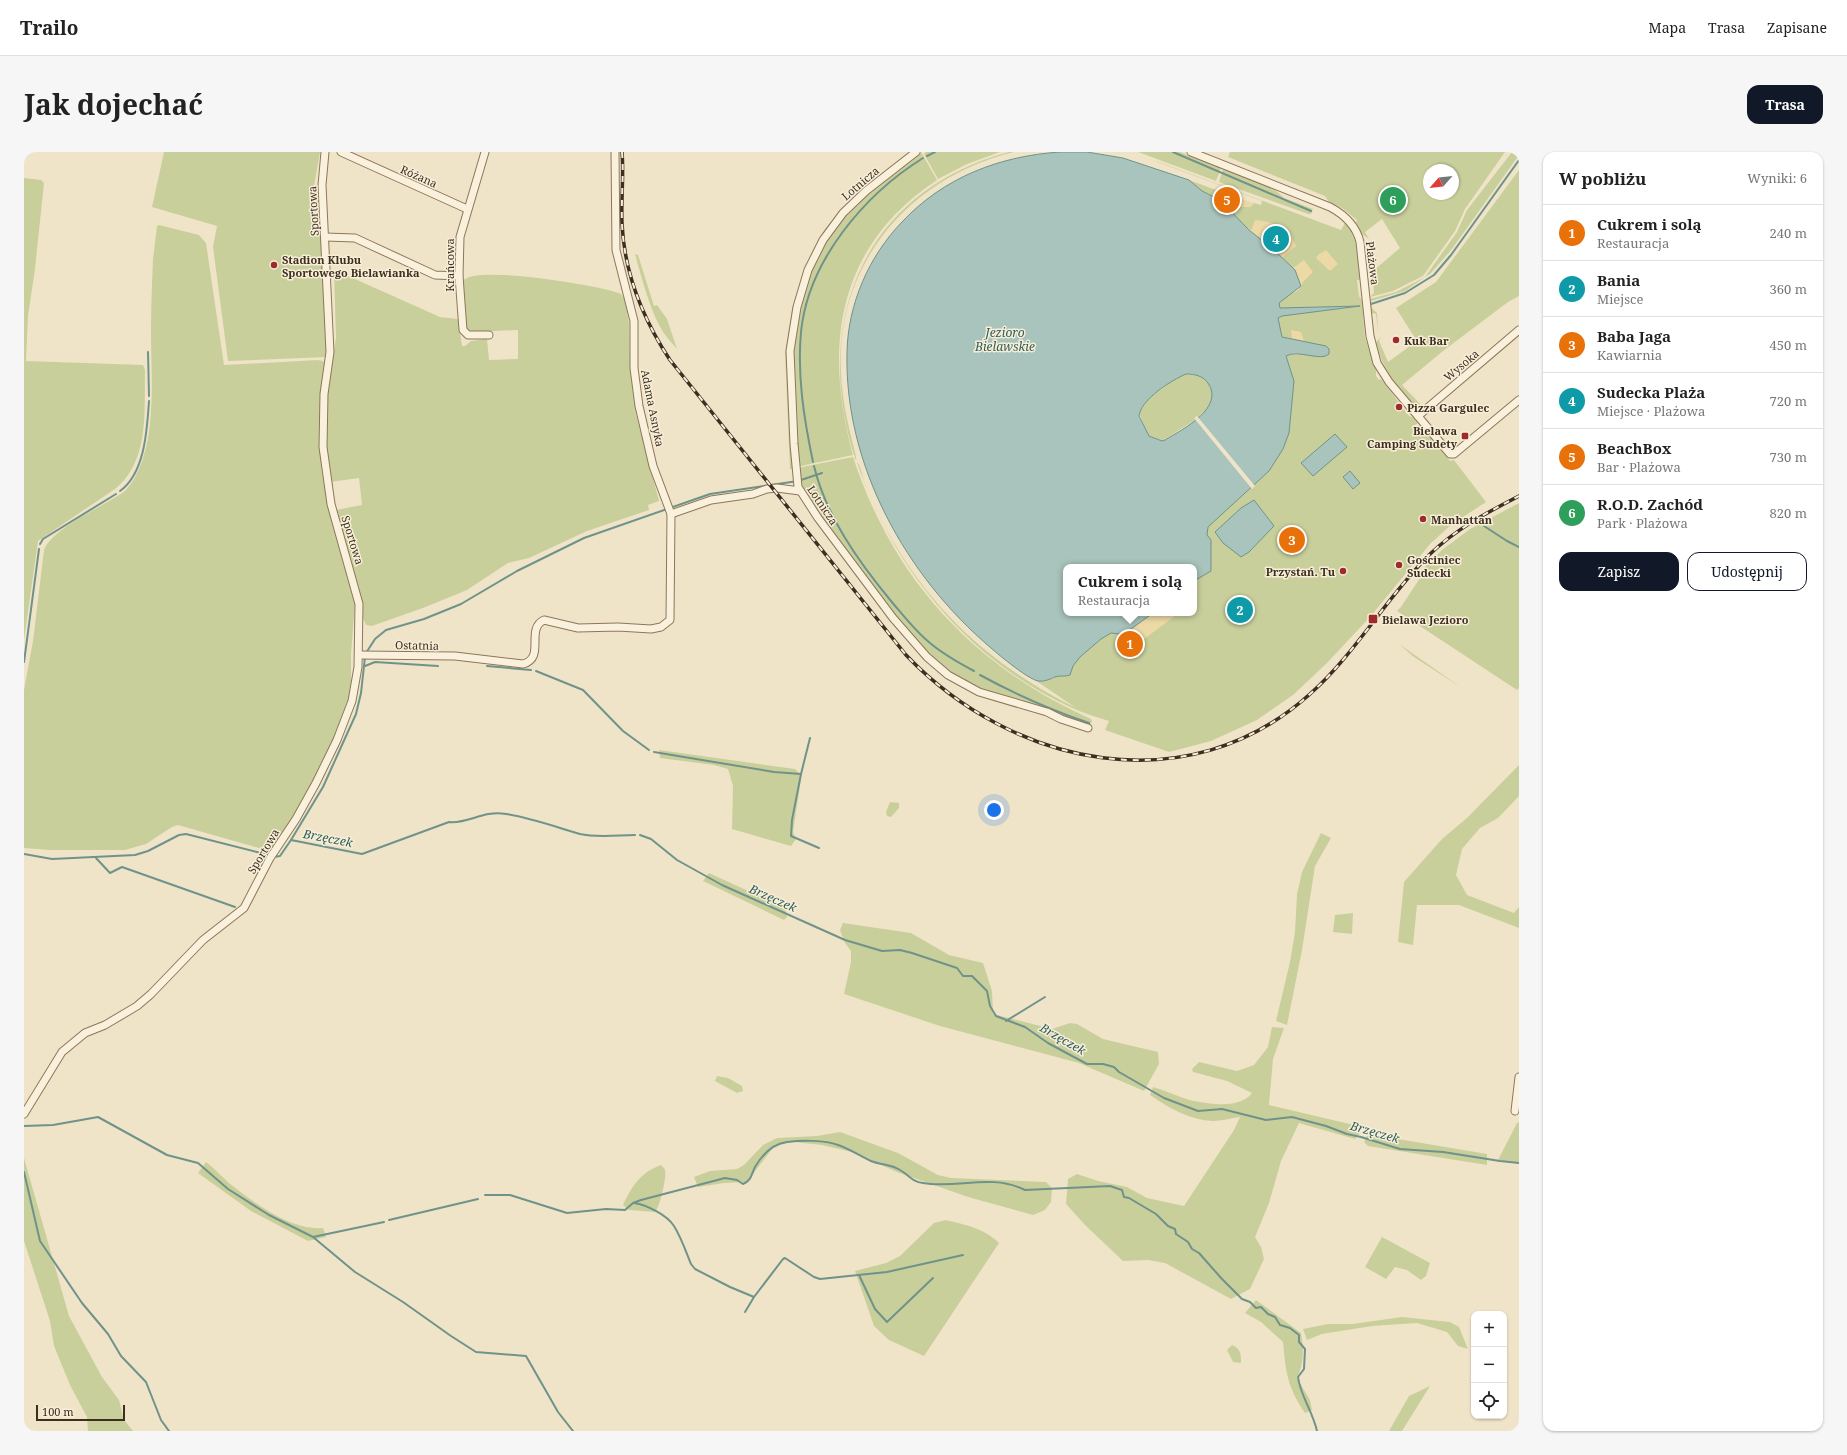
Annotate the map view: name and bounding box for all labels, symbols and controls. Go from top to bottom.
text: Trailo [20,15,78,41]
text: Mapa [1649,18,1686,37]
text: Trasa [1708,18,1745,37]
text: Zapisane [1767,18,1827,37]
text: Jak dojechać [24,85,203,123]
button: Trasa [1747,85,1823,124]
street label: Różana [398,161,440,191]
street label: Lotnicza [838,163,882,203]
north arrow [1423,164,1459,200]
text: W pobliżu [1559,167,1646,190]
text: Wyniki: 6 [1747,169,1807,187]
pin: 5 [1214,185,1240,215]
pin: 6 [1380,185,1406,215]
street label: Sportowa [304,186,322,236]
text: Cukrem i solą [1597,214,1702,234]
pin: 4 [1263,224,1289,254]
text: 1 [1568,224,1576,242]
text: 240 m [1770,224,1807,242]
text: Restauracja [1597,234,1669,252]
street label: Krańcowa [442,238,457,292]
street label: Plażowa [1363,240,1383,286]
place label: Stadion Klubu Sportowego Bielawianka [282,252,420,280]
marker: Stadion Klubu Sportowego Bielawianka [269,260,279,270]
text: Bania [1597,270,1640,290]
text: 2 [1568,280,1576,298]
text: 360 m [1770,280,1807,298]
text: Miejsce [1597,290,1643,308]
water label: Jezioro Bielawskie [974,324,1035,355]
text: Baba Jaga [1597,326,1671,346]
place label: Kuk Bar [1404,333,1449,348]
marker: Kuk Bar [1391,335,1401,345]
text: 3 [1568,336,1576,354]
text: 450 m [1770,336,1807,354]
street label: Wysoka [1440,346,1482,384]
text: Kawiarnia [1597,346,1662,364]
street label: Adama Asnyka [638,368,668,448]
text: Sudecka Plaża [1597,382,1705,402]
text: 4 [1568,392,1576,410]
text: 720 m [1770,392,1807,410]
place label: Pizza Gargulec [1407,400,1489,415]
marker: Pizza Gargulec [1394,402,1404,412]
text: Miejsce · Plażowa [1597,402,1705,420]
place label: Bielawa Camping Sudety [1367,423,1458,451]
marker: Bielawa Camping Sudety [1460,431,1470,441]
text: BeachBox [1597,438,1672,458]
text: 5 [1568,448,1576,466]
text: 730 m [1770,448,1807,466]
text: Bar · Plażowa [1597,458,1681,476]
street label: Lotnicza [804,482,842,528]
text: R.O.D. Zachód [1597,494,1703,514]
text: 6 [1568,504,1576,522]
text: 820 m [1770,504,1807,522]
place label: Manhattan [1431,512,1493,527]
street label: Sportowa [338,514,368,566]
marker: Manhattan [1418,514,1428,524]
text: Park · Plażowa [1597,514,1688,532]
pin: 3 [1279,525,1305,555]
place label: Gościniec Sudecki [1407,552,1461,580]
button: Zapisz [1559,552,1679,591]
button: Udostępnij [1687,552,1807,591]
marker: Gościniec Sudecki [1394,560,1404,570]
popup [1063,564,1197,616]
place label: Przystań. Tu [1266,564,1336,579]
marker: Przystań. Tu [1338,566,1348,576]
text: Cukrem i solą [1078,571,1182,591]
text: Restauracja [1078,591,1150,609]
pin: 2 [1227,595,1253,625]
place label: Bielawa Jezioro [1382,612,1469,627]
marker: Bielawa Jezioro [1367,613,1379,625]
pin: 1 [1117,629,1143,659]
street label: Ostatnia [395,637,439,653]
your location [984,800,1004,820]
water label: Brzęczek [301,825,355,851]
street label: Sportowa [244,826,282,876]
water label: Brzęczek [746,880,800,916]
water label: Brzęczek [1036,1019,1090,1060]
water label: Brzęczek [1348,1117,1403,1147]
map controls [1471,1311,1507,1419]
button: + [1471,1311,1507,1347]
button: − [1471,1347,1507,1383]
button: locate [1471,1383,1507,1419]
scale bar [36,1403,125,1422]
text: 100 m [42,1404,74,1419]

